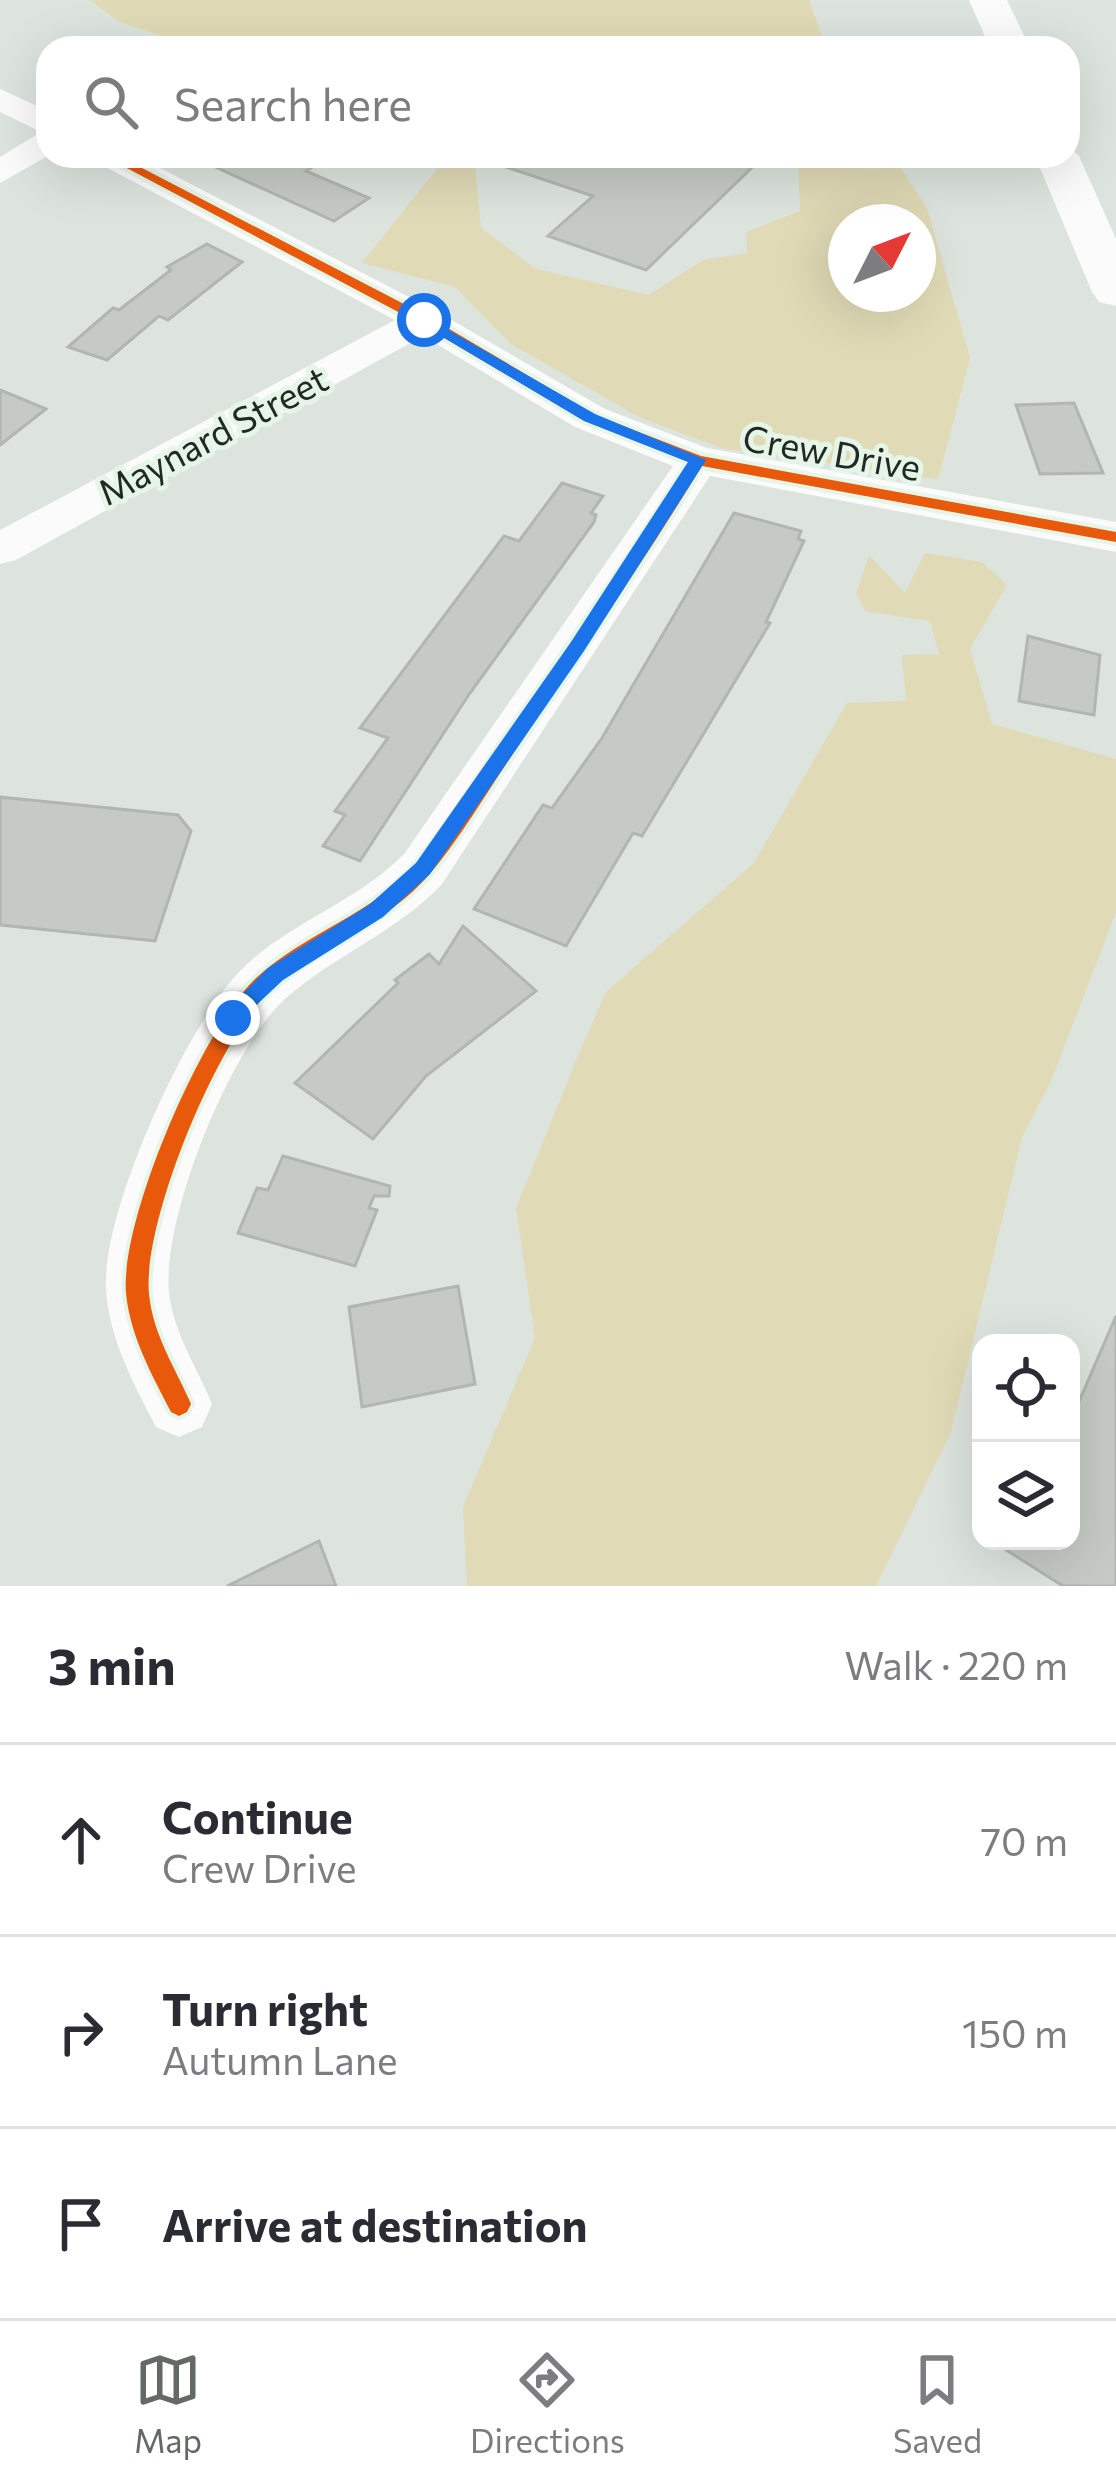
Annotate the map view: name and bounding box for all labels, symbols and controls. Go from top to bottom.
search box [36,36,1080,168]
icon: search [78,69,144,135]
text: Search here [174,75,412,130]
north arrow [828,204,936,312]
route start [397,293,451,347]
street label: Maynard Street [90,355,334,513]
street label: Crew Drive [740,414,924,488]
route end [206,991,260,1045]
map controls [972,1334,1080,1550]
button: locate [972,1334,1080,1442]
button: layers [972,1442,1080,1550]
text: 3 min [48,1633,176,1696]
text: Walk · 220 m [845,1640,1068,1688]
text: Continue [162,1788,353,1843]
icon: ahead [48,1807,114,1873]
text: 70 m [981,1816,1068,1864]
text: Crew Drive [162,1843,357,1891]
text: Turn right [162,1980,368,2035]
icon: right [48,1999,114,2065]
text: 150 m [962,2008,1068,2056]
text: Autumn Lane [162,2035,398,2083]
icon: arrive [48,2191,114,2257]
text: Arrive at destination [162,2196,588,2251]
tab: Map [134,2347,202,2460]
tab: Directions [470,2347,625,2460]
tab: Saved [893,2347,982,2460]

